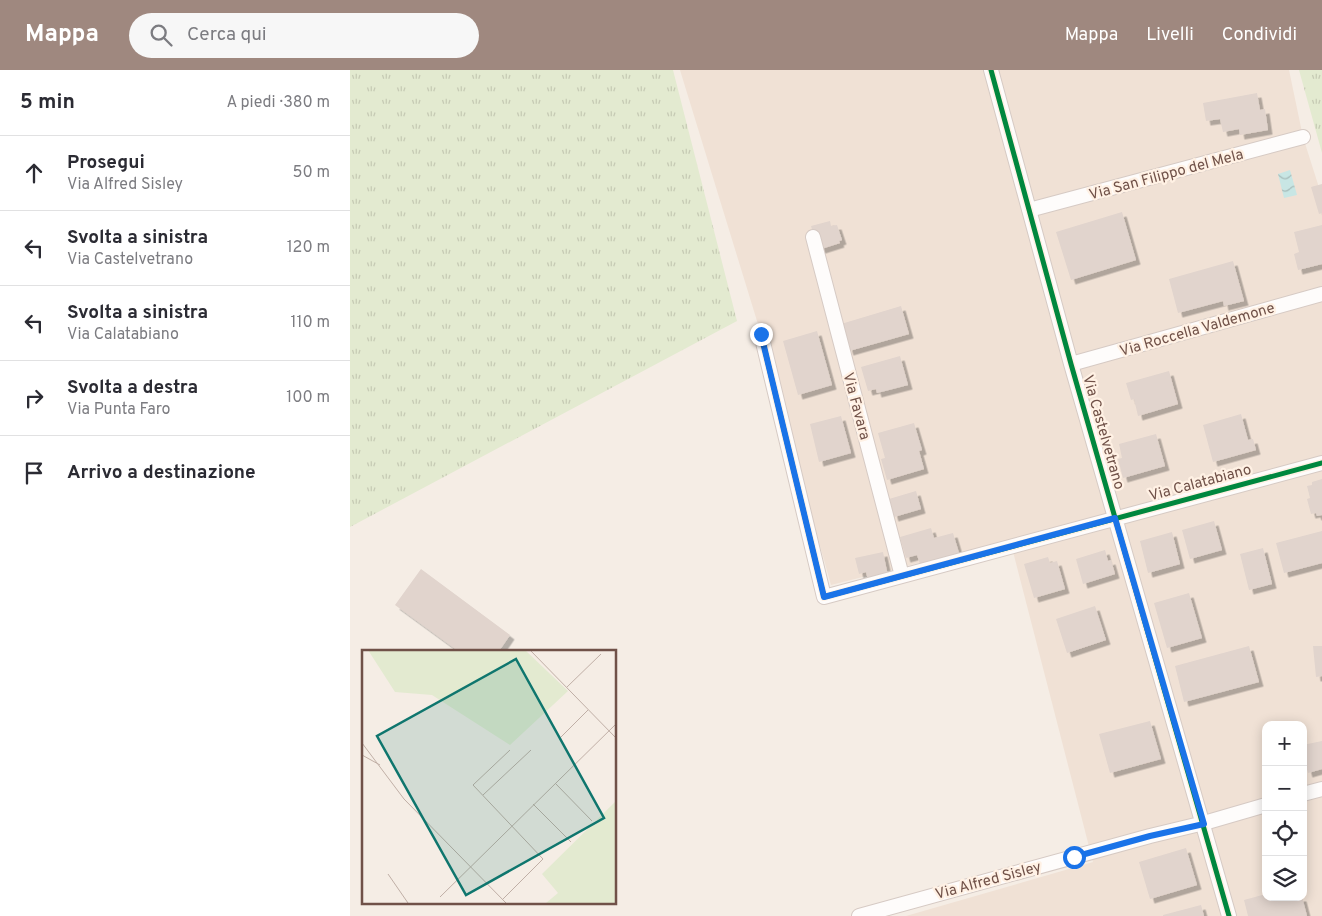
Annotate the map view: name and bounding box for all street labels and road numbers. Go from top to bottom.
street label: Via San Filippo del Mela [1087,146,1246,205]
street label: Via Roccella Valdemone [1118,299,1277,362]
street label: Via Favara [837,371,874,442]
street label: Via Castelvetrano [1077,373,1128,492]
street label: Via Calatabiano [1147,461,1254,506]
street label: Via Alfred Sisley [933,858,1043,905]

